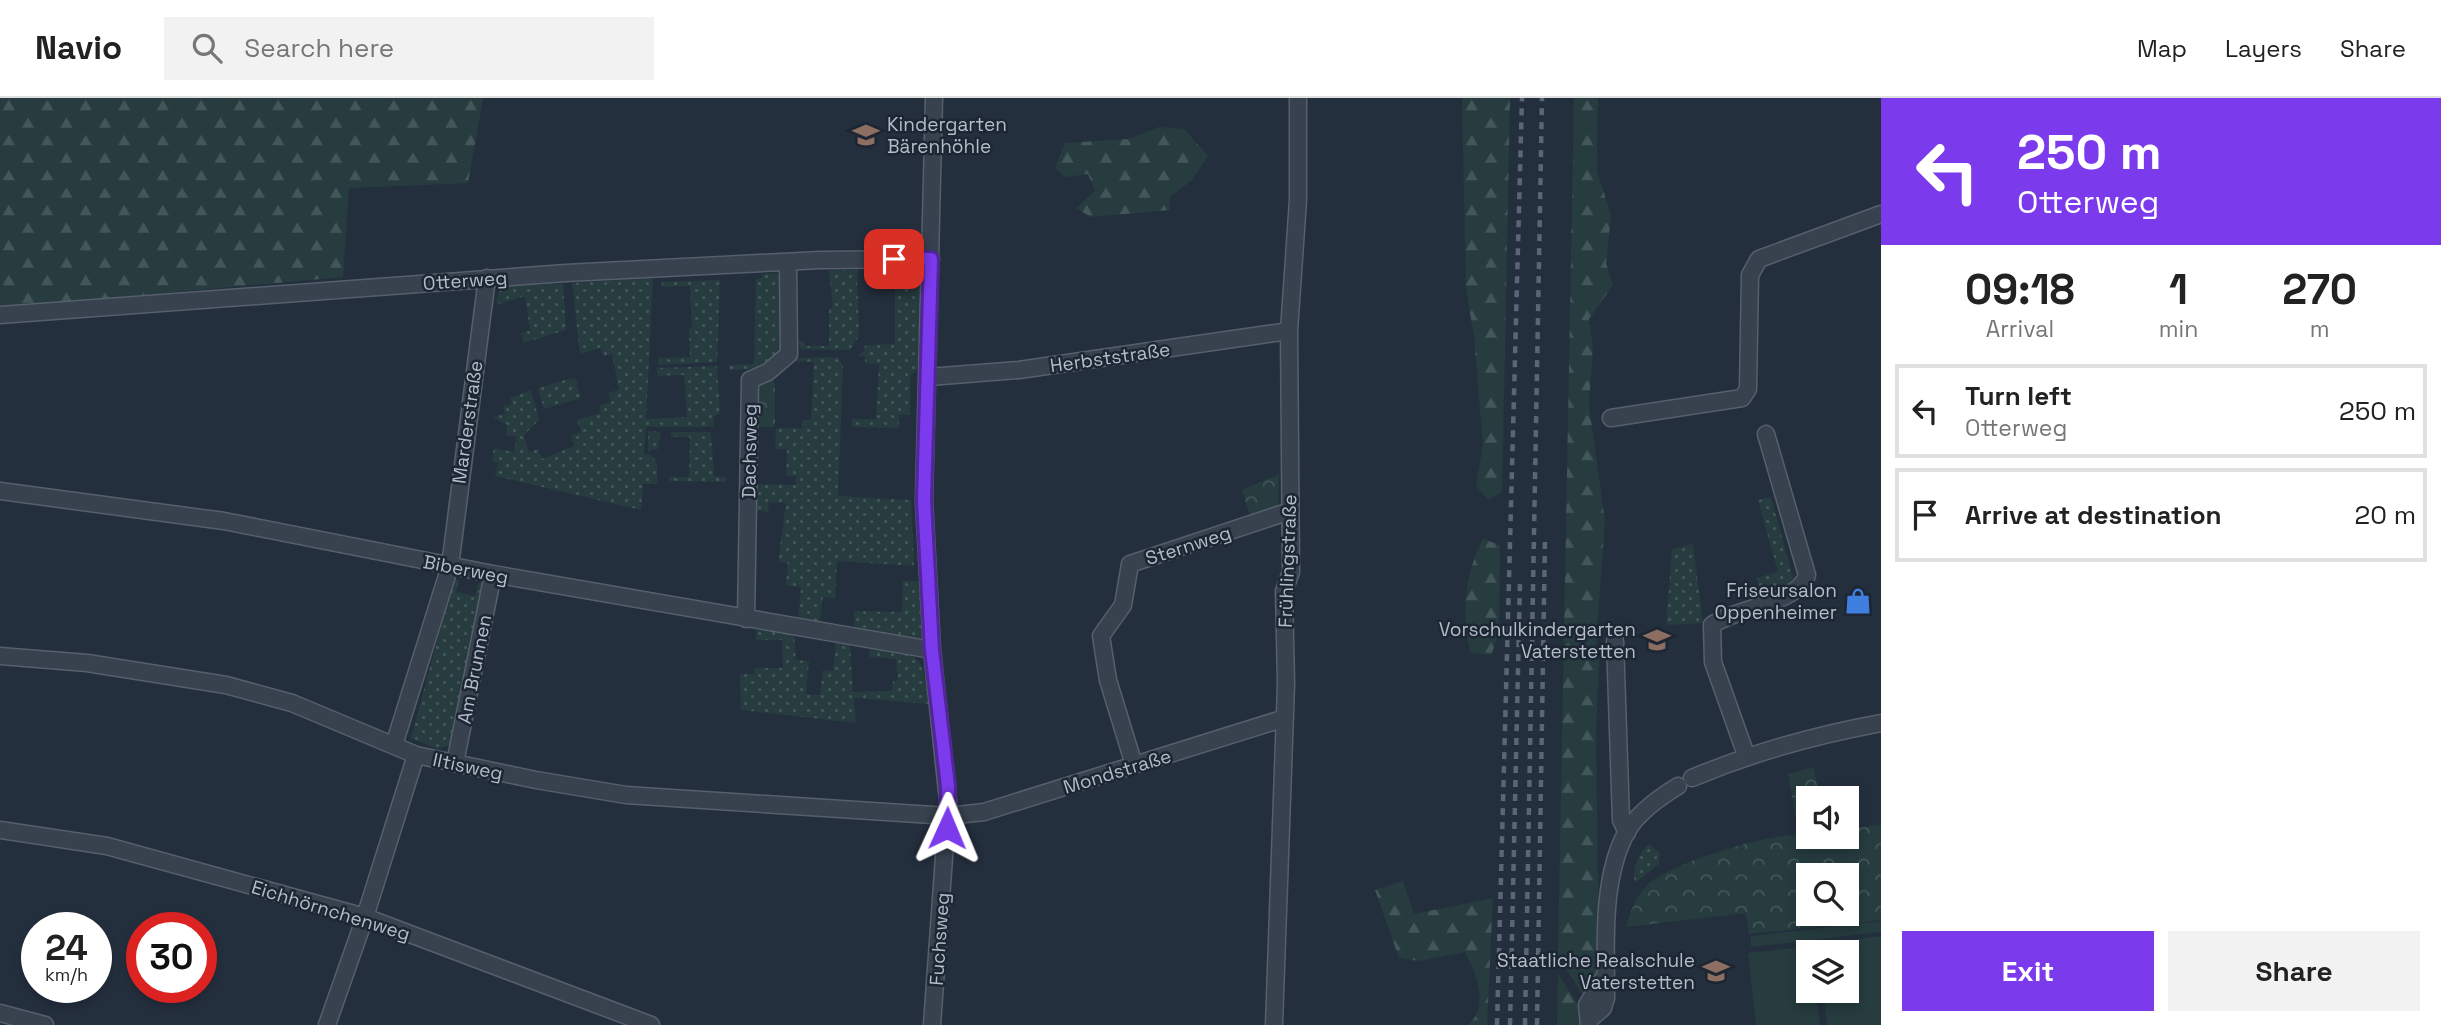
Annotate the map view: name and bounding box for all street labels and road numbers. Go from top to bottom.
street label: Otterweg [422,265,508,296]
street label: Herbststraße [1048,337,1172,378]
street label: Marderstraße [446,359,489,485]
street label: Dachsweg [736,403,763,499]
street label: Frühlingstraße [1273,494,1302,628]
street label: Sternweg [1142,520,1234,571]
street label: Biberweg [421,549,511,590]
street label: Am Brunnen [452,612,497,726]
street label: Mondstraße [1060,743,1174,800]
street label: Iltisweg [431,747,505,786]
street label: Eichhörnchenweg [248,874,413,947]
street label: Fuchsweg [924,892,955,986]

